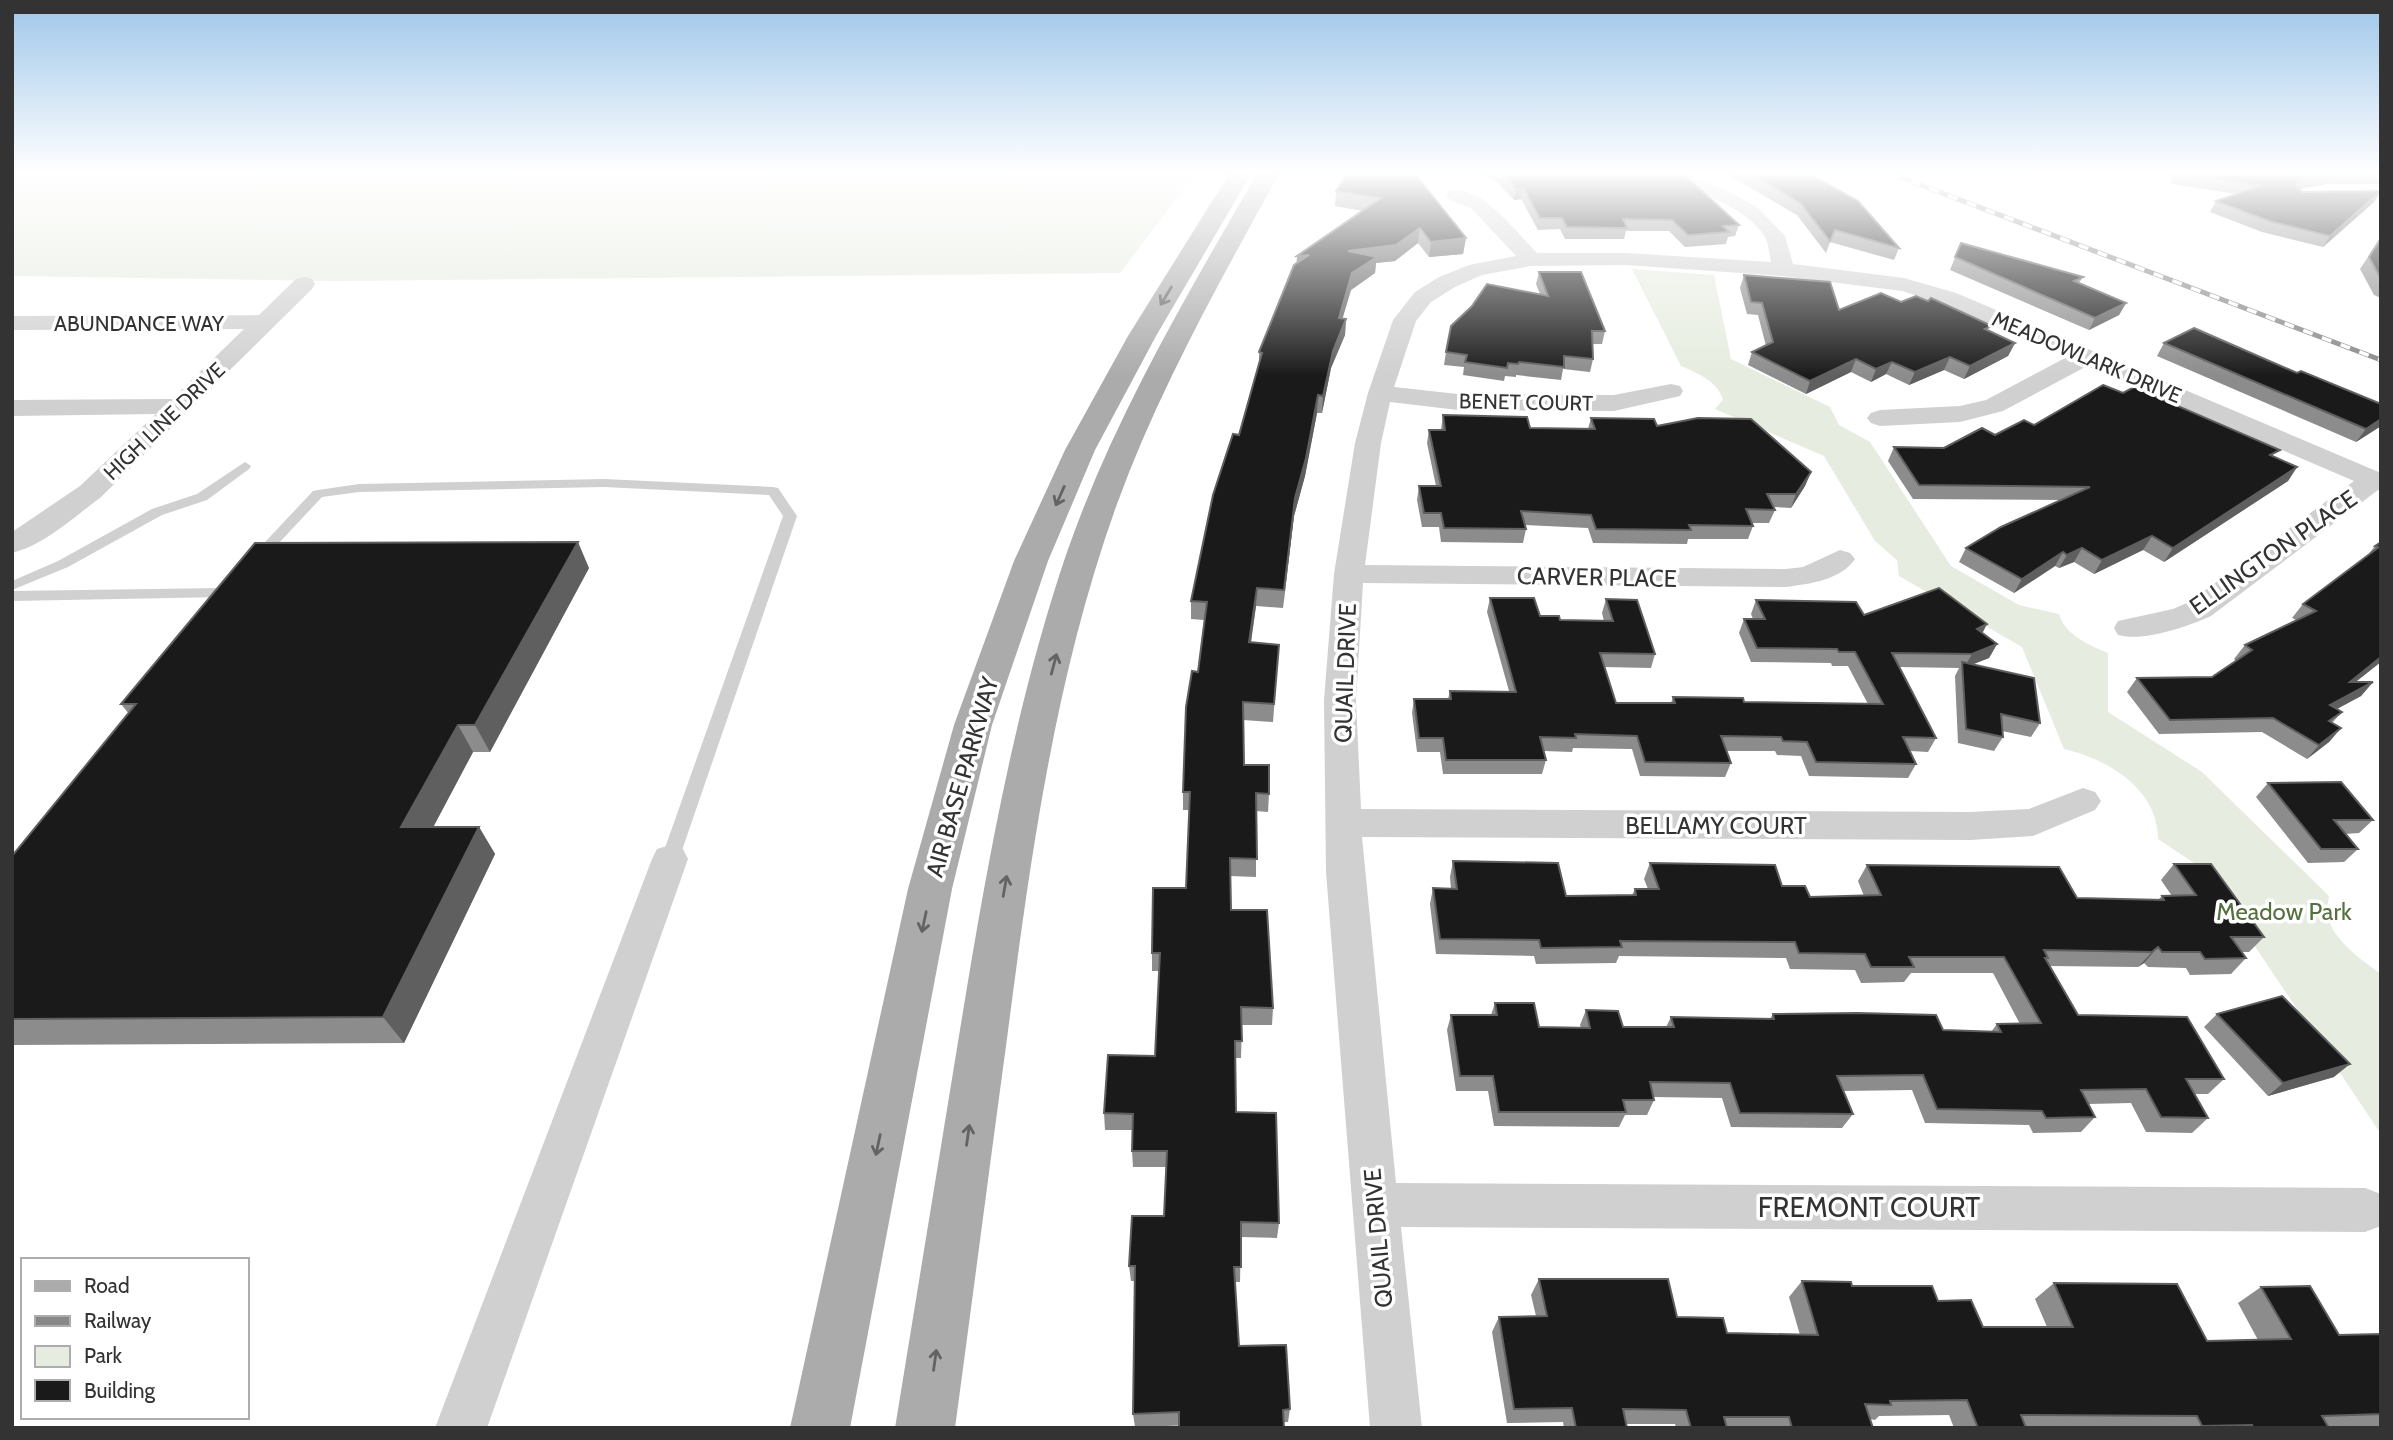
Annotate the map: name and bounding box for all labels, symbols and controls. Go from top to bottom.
one-way arrow [1159,285,1173,305]
street label: MEADOWLARK DRIVE [1989,306,2185,408]
street label: ABUNDANCE WAY [54,311,225,336]
street label: HIGH LINE DRIVE [98,357,230,485]
street label: BENET COURT [1459,388,1593,416]
street label: ELLINGTON PLACE [2184,483,2362,621]
one-way arrow [1052,485,1065,506]
street label: CARVER PLACE [1517,561,1677,593]
street label: QUAIL DRIVE [1328,603,1362,743]
one-way arrow [1048,653,1061,675]
street label: AIR BASE PARKWAY [920,673,1005,880]
street label: BELLAMY COURT [1625,811,1807,840]
one-way arrow [999,875,1012,898]
park label: Meadow Park [2216,897,2352,926]
one-way arrow [916,910,930,933]
one-way arrow [962,1124,975,1147]
one-way arrow [870,1133,884,1156]
street label: QUAIL DRIVE [1357,1167,1399,1309]
street label: FREMONT COURT [1758,1190,1980,1224]
legend [21,1258,248,1419]
text: Road [84,1273,130,1298]
text: Railway [84,1308,152,1333]
text: Park [84,1343,122,1368]
one-way arrow [929,1349,942,1372]
text: Building [84,1378,156,1403]

